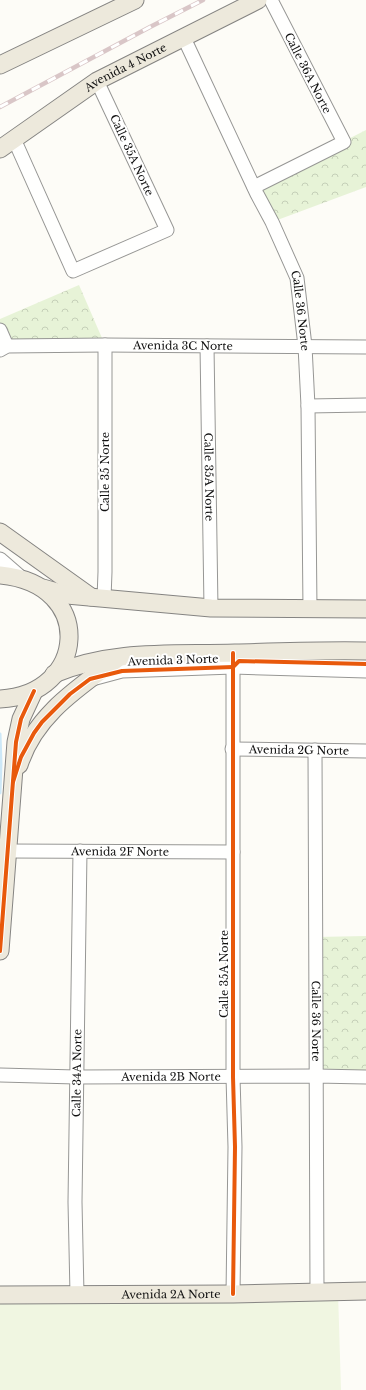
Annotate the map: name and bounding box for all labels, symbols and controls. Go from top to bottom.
street label: Calle 36A Norte [282,30,334,116]
street label: Avenida 4 Norte [81,40,169,95]
street label: Calle 35A Norte [107,112,157,198]
street label: Calle 36 Norte [287,268,312,351]
street label: Avenida 3C Norte [132,338,233,353]
street label: Calle 35 Norte [98,432,112,512]
street label: Calle 35A Norte [201,433,217,521]
street label: Avenida 3 Norte [126,651,219,669]
street label: Avenida 2G Norte [248,742,349,758]
street label: Avenida 2F Norte [70,844,169,859]
street label: Calle 35A Norte [217,930,231,1018]
street label: Calle 36 Norte [309,980,323,1062]
street label: Calle 34A Norte [69,1029,84,1117]
street label: Avenida 2B Norte [120,1069,221,1084]
street label: Avenida 2A Norte [120,1287,221,1301]

